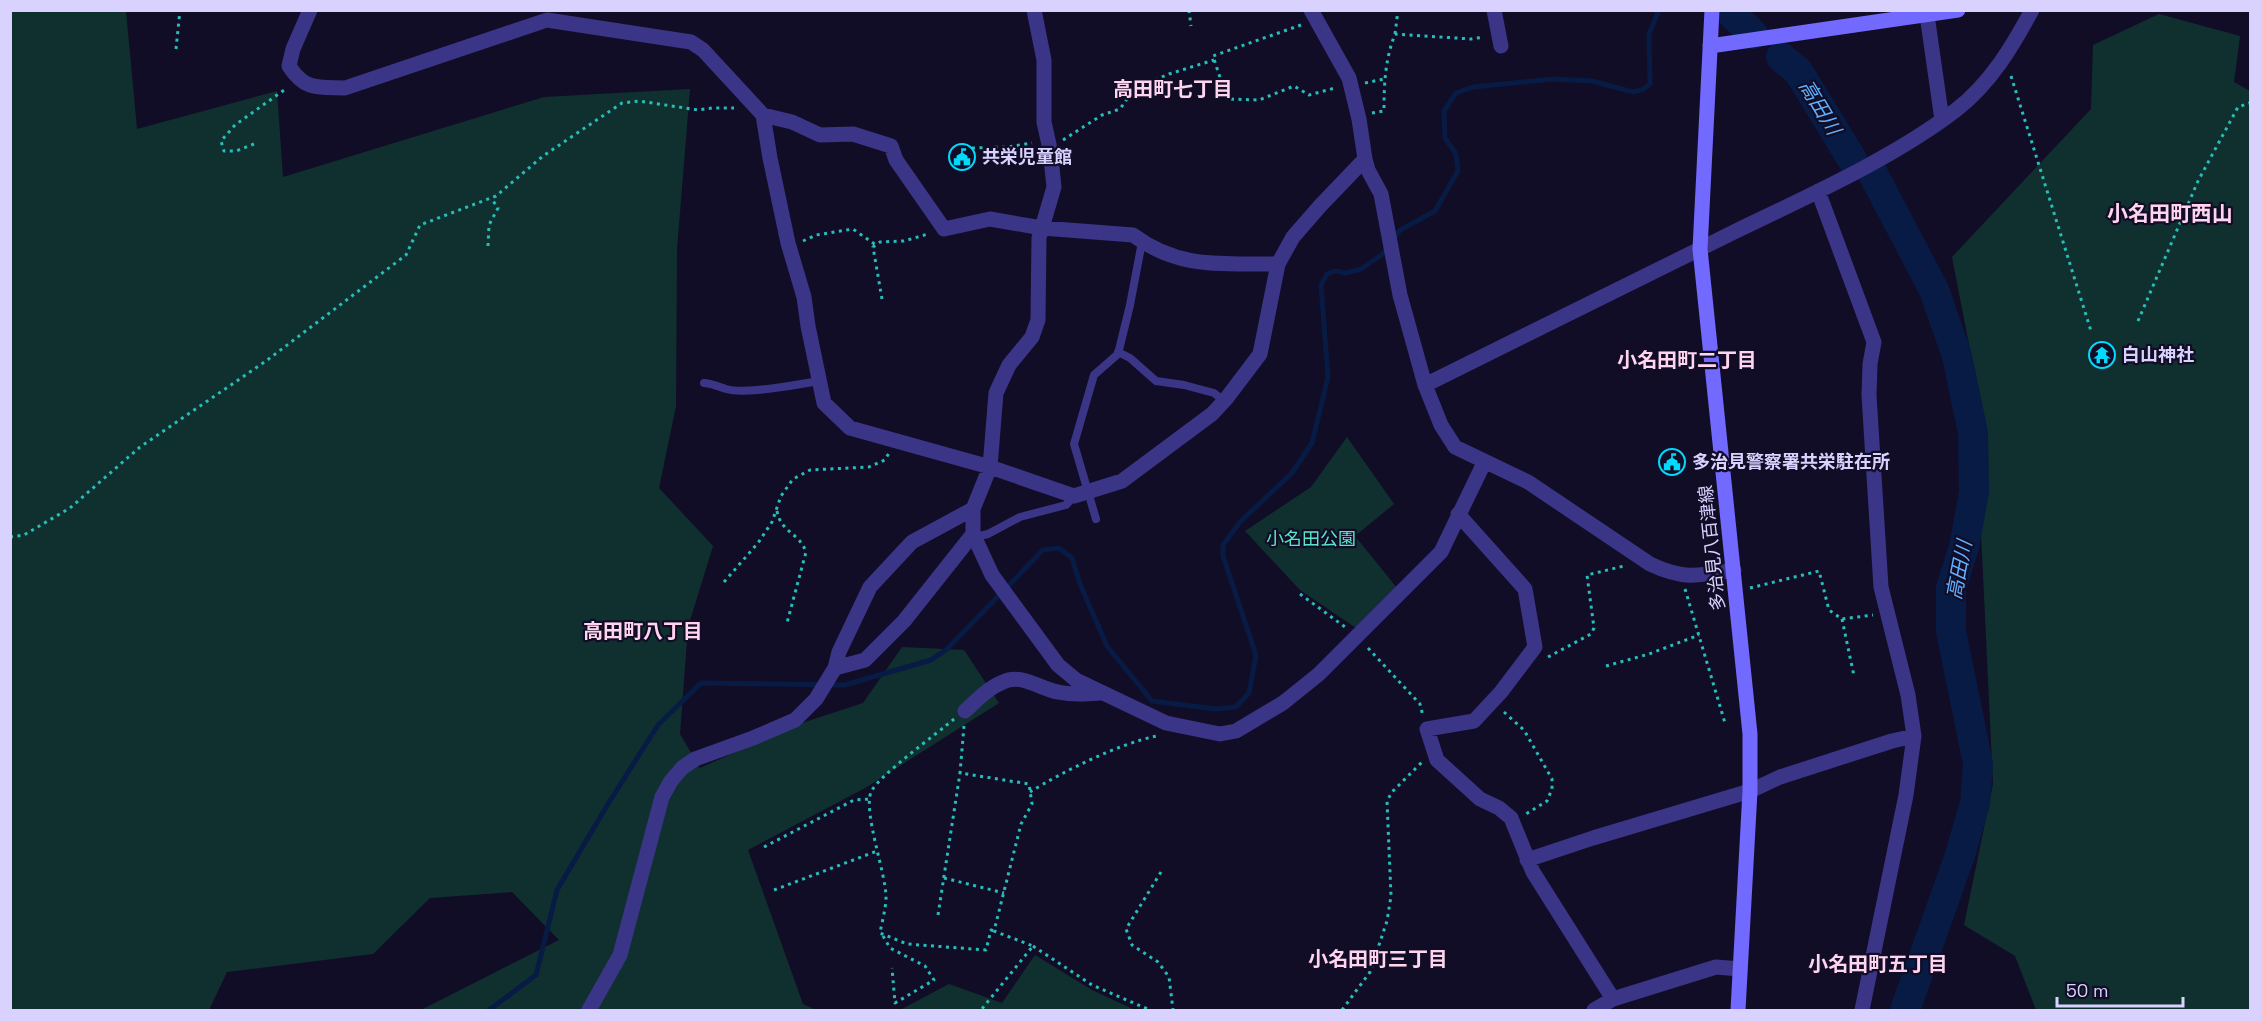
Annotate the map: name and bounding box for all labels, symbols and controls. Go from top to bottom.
water label: 高田川 [1793,75,1848,141]
district label: 高田町七丁目 [1113,76,1233,102]
public building icon: 共栄児童館 [947,142,977,172]
place label: 共栄児童館 [982,145,1072,168]
district label: 小名田町西山 [2107,200,2233,227]
temple icon: 白山神社 [2087,340,2117,370]
place label: 白山神社 [2122,343,2194,366]
district label: 小名田町二丁目 [1617,347,1757,373]
public building icon: 多治見警察署共栄駐在所 [1657,447,1687,477]
place label: 多治見警察署共栄駐在所 [1692,450,1890,473]
street label: 多治見八百津線 [1693,484,1730,612]
park label: 小名田公園 [1266,527,1356,550]
water label: 高田川 [1941,536,1978,602]
district label: 高田町八丁目 [583,618,703,644]
district label: 小名田町三丁目 [1308,946,1448,972]
district label: 小名田町五丁目 [1808,951,1948,977]
scale bar [2057,970,2183,1008]
text: 50 m [2066,979,2108,1002]

